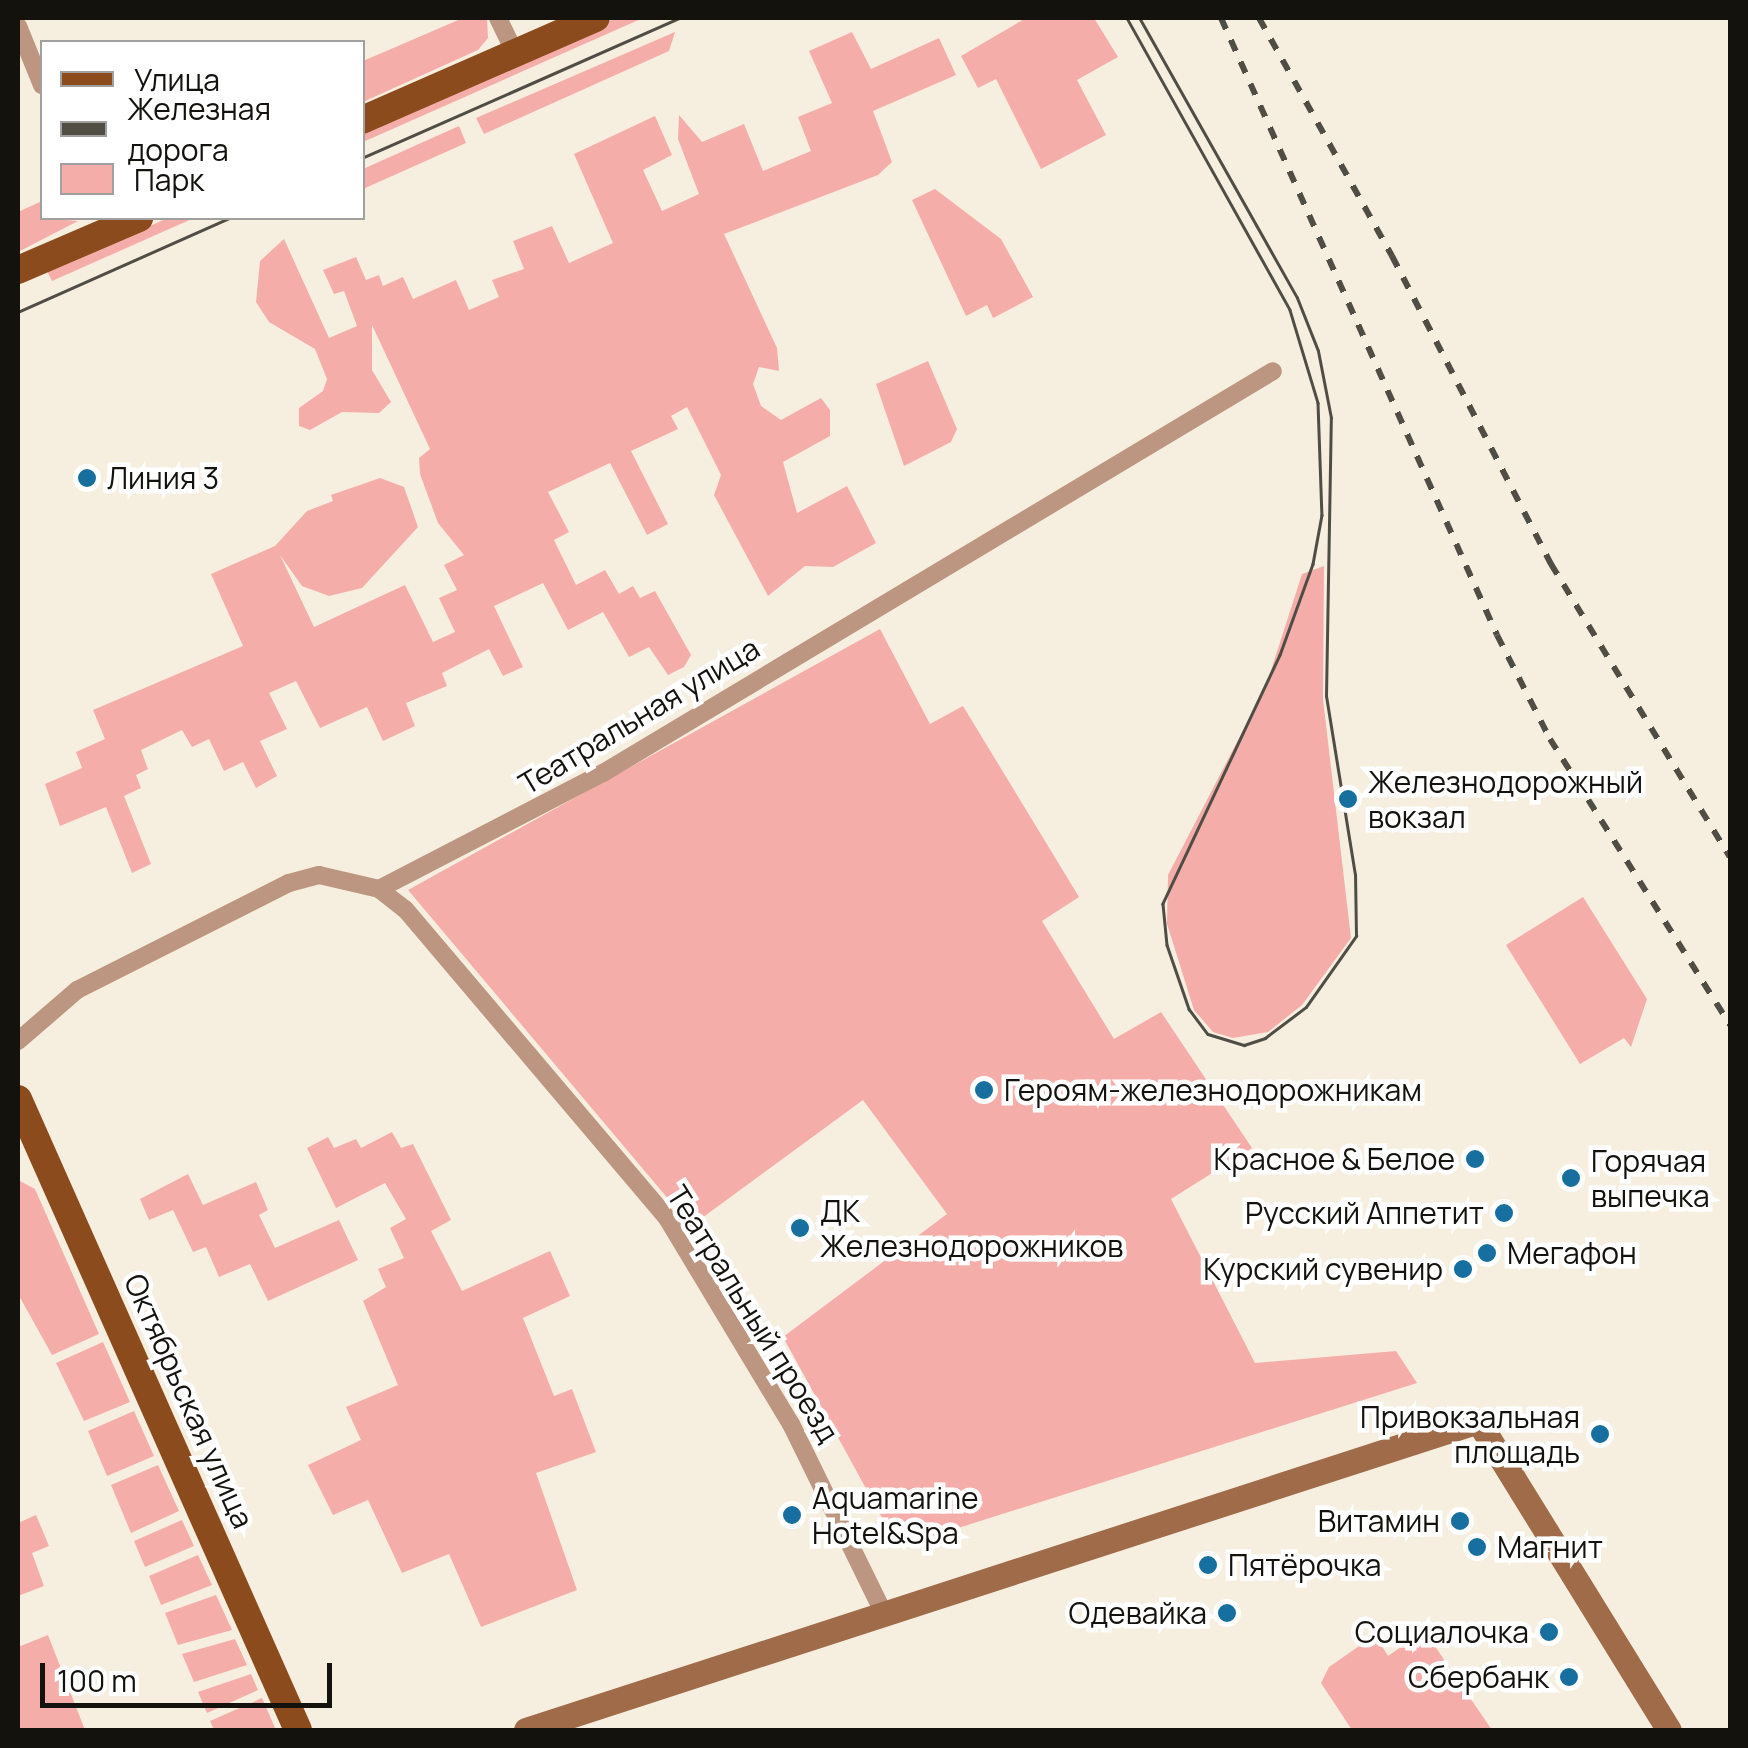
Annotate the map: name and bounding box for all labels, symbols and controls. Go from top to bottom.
legend [40,40,365,220]
text: Улица [134,59,220,100]
text: Железная дорога [127,88,271,170]
text: Парк [134,159,204,200]
place label: Линия 3 [107,460,219,496]
marker: Линия 3 [76,467,98,489]
street label: Театральная улица [512,630,766,802]
place label: Железнодорожный вокзал [1368,764,1643,834]
marker: Железнодорожный вокзал [1337,788,1359,810]
place label: Героям-железнодорожникам [1004,1072,1422,1108]
marker: Героям-железнодорожникам [973,1079,995,1101]
place label: Красное & Белое [1213,1141,1455,1177]
place label: Горячая выпечка [1591,1143,1710,1214]
marker: Красное & Белое [1464,1148,1486,1170]
marker: Горячая выпечка [1560,1167,1582,1189]
street label: Театральный проезд [659,1179,847,1449]
place label: ДК Железнодорожников [820,1193,1123,1264]
place label: Русский Аппетит [1245,1195,1484,1231]
marker: Русский Аппетит [1493,1202,1515,1224]
marker: ДК Железнодорожников [789,1217,811,1239]
place label: Мегафон [1507,1235,1637,1271]
marker: Мегафон [1476,1242,1498,1264]
place label: Курский сувенир [1203,1251,1443,1287]
marker: Курский сувенир [1452,1258,1474,1280]
street label: Октябрьская улица [117,1268,261,1534]
place label: Привокзальная площадь [1360,1399,1580,1470]
marker: Привокзальная площадь [1589,1423,1611,1445]
place label: Aquamarine Hotel&Spa [812,1480,978,1550]
place label: Витамин [1318,1503,1440,1539]
marker: Aquamarine Hotel&Spa [781,1504,803,1526]
marker: Витамин [1449,1510,1471,1532]
place label: Магнит [1497,1529,1603,1565]
marker: Магнит [1466,1536,1488,1558]
place label: Пятёрочка [1228,1547,1381,1583]
marker: Пятёрочка [1197,1554,1219,1576]
place label: Одевайка [1068,1595,1207,1631]
marker: Одевайка [1216,1602,1238,1624]
place label: Социалочка [1355,1614,1529,1650]
marker: Социалочка [1538,1621,1560,1643]
scale bar [45,1643,338,1705]
place label: Сбербанк [1408,1659,1549,1695]
text: 100 m [57,1660,137,1701]
marker: Сбербанк [1558,1666,1580,1688]

